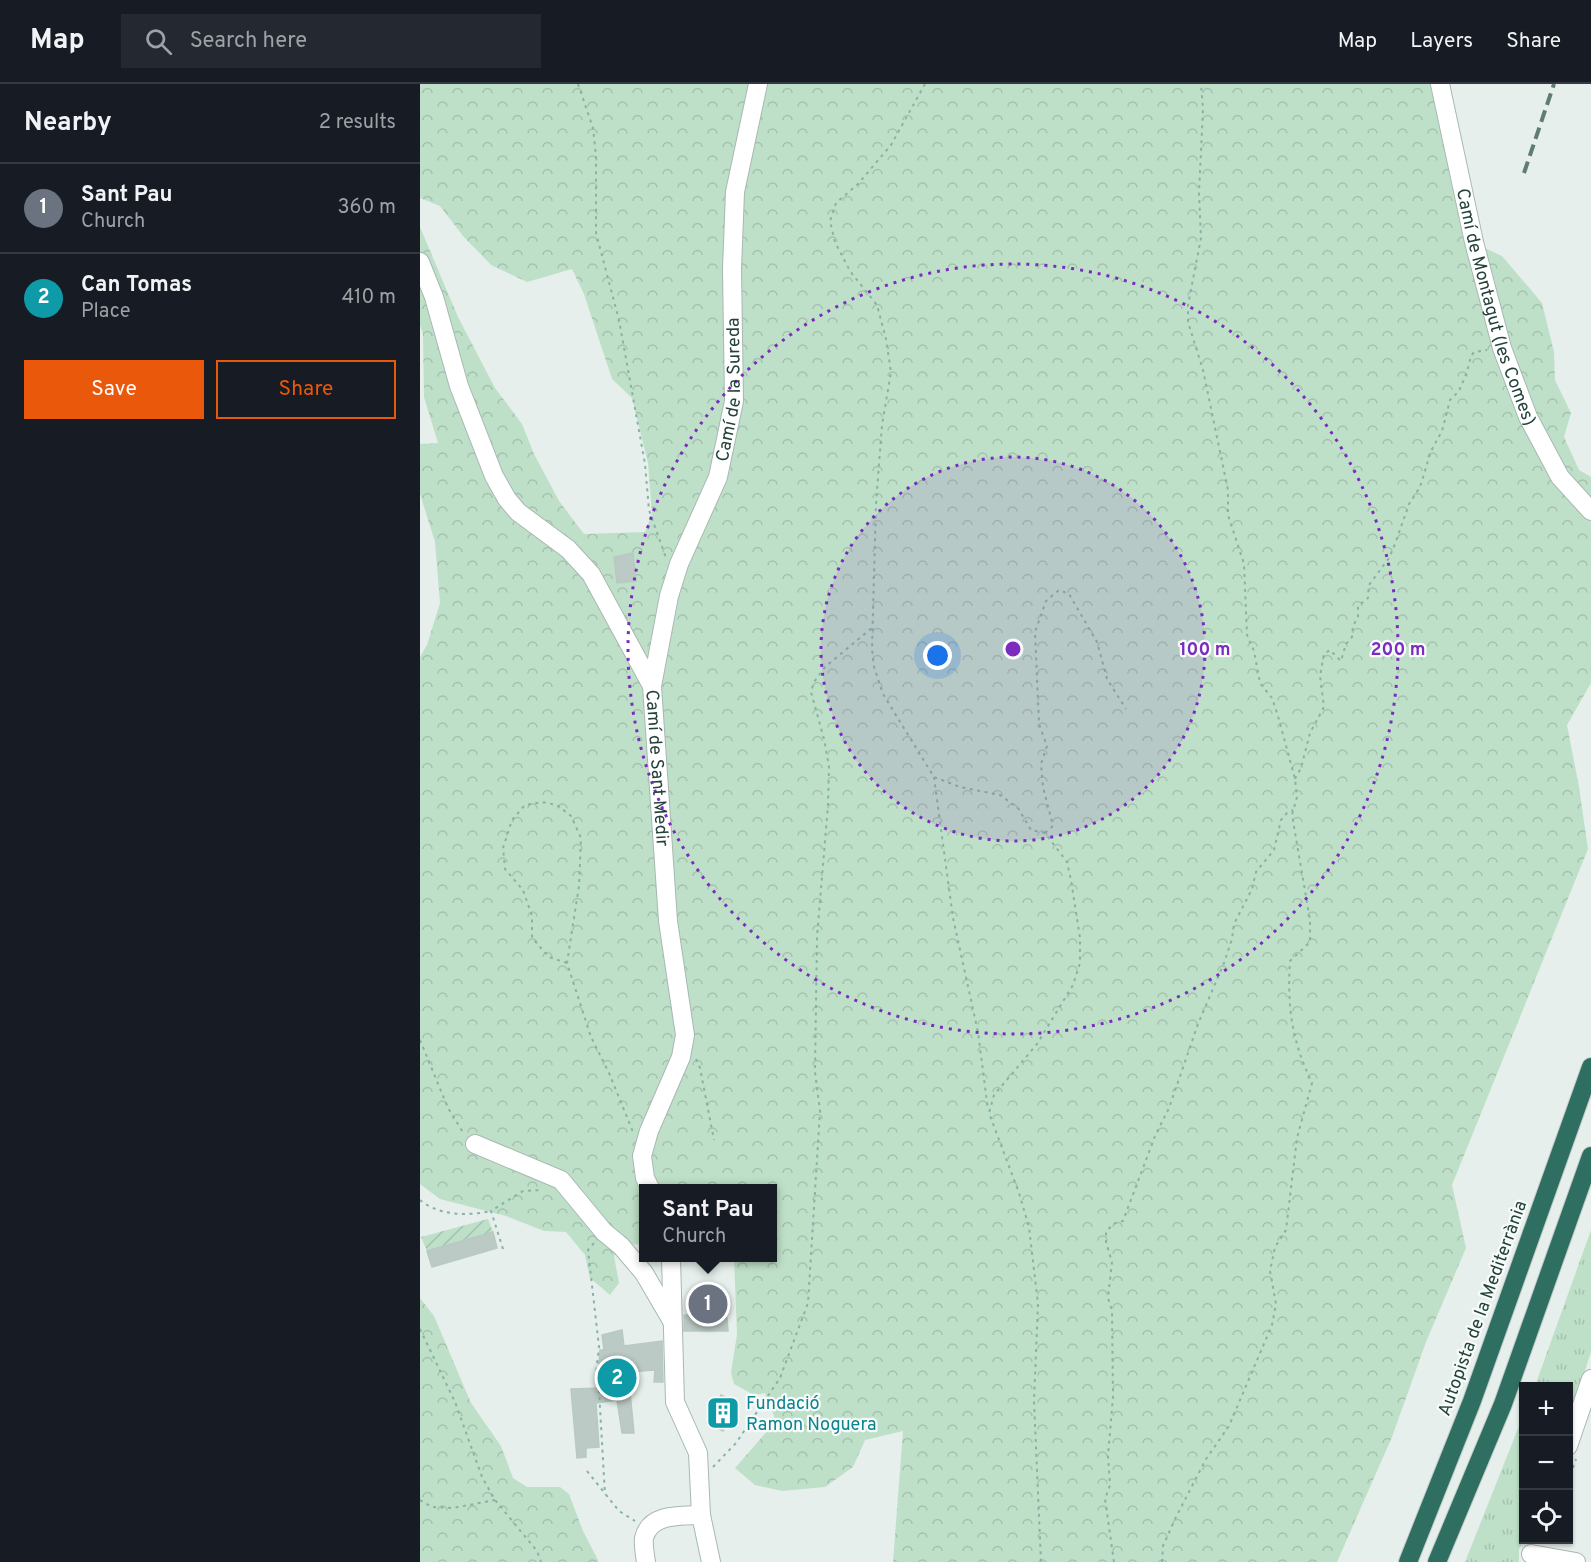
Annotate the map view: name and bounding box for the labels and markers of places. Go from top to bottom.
centre of rings [1003,639,1023,659]
pin: 1 [688,1282,728,1326]
pin: 2 [598,1356,636,1400]
place label: Fundació Ramon Noguera [746,1393,877,1437]
building icon: Fundació Ramon Noguera [705,1395,741,1431]

